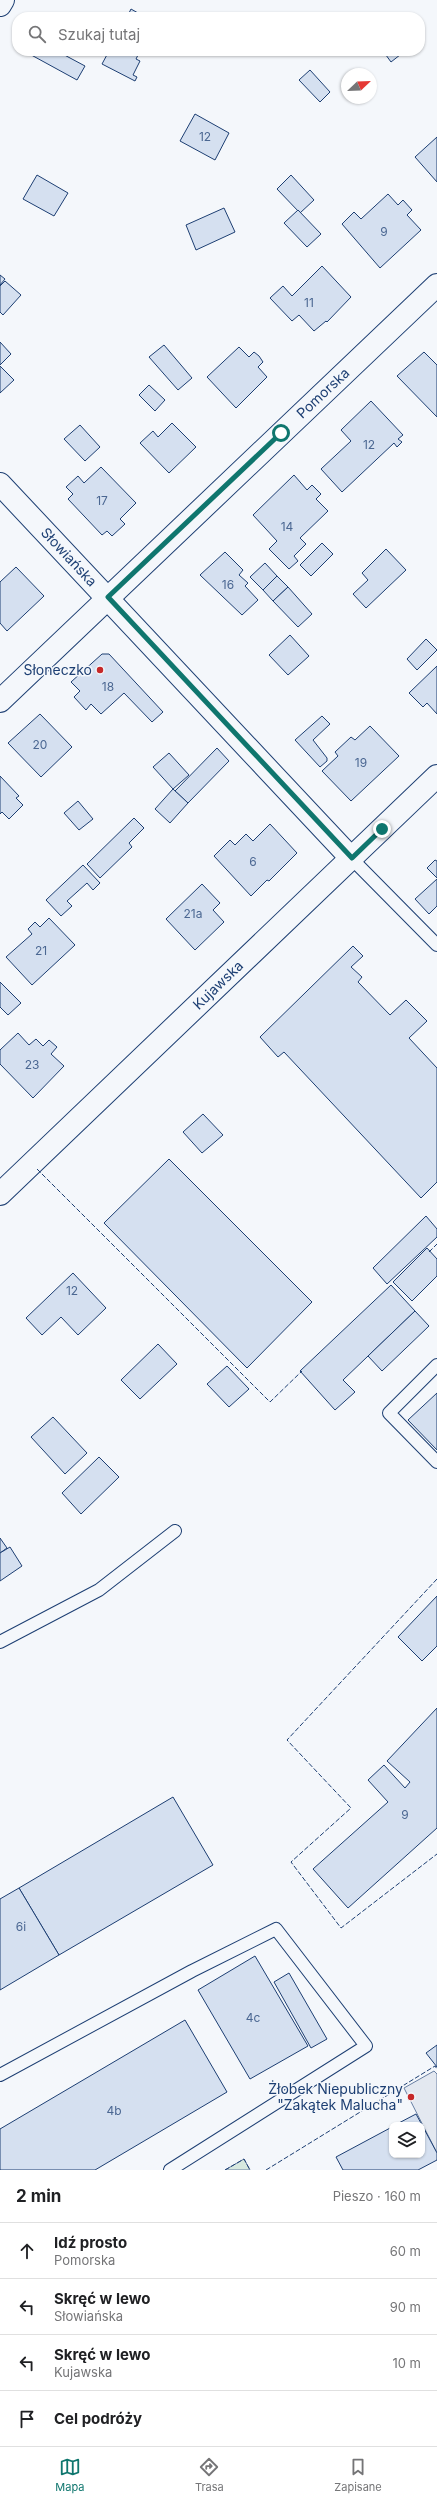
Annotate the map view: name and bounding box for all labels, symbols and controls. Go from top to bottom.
search box [12,12,425,56]
icon: search [26,23,48,45]
text: Szukaj tutaj [58,25,140,44]
north arrow [341,68,377,104]
house number: 12 [199,129,211,144]
house number: 9 [380,224,388,239]
house number: 11 [304,295,314,310]
street label: Pomorska [293,364,353,421]
route start [272,424,290,442]
house number: 12 [363,437,375,452]
house number: 17 [96,493,108,508]
house number: 14 [281,519,294,534]
street label: Słowiańska [38,524,101,590]
house number: 16 [222,577,234,592]
place label: Słoneczko [24,661,92,678]
marker: Słoneczko [95,665,105,675]
house number: 18 [102,679,114,694]
house number: 20 [33,737,47,752]
house number: 19 [355,755,367,770]
route end [373,820,391,838]
house number: 6 [249,854,257,869]
house number: 21a [184,906,202,921]
house number: 21 [35,943,47,958]
street label: Kujawska [189,957,246,1013]
house number: 23 [25,1057,39,1072]
house number: 12 [66,1283,78,1298]
house number: 9 [401,1807,409,1822]
house number: 6i [16,1919,26,1934]
house number: 4c [246,2010,260,2025]
place label: Żłobek Niepubliczny "Zakątek Malucha" [268,2080,403,2113]
marker: Żłobek Niepubliczny "Zakątek Malucha" [406,2092,416,2102]
house number: 4b [106,2103,122,2118]
map controls [389,2122,425,2158]
button: layers [389,2122,425,2158]
text: 2 min [16,2186,61,2206]
text: Pieszo · 160 m [333,2188,421,2204]
text: Idź prosto [54,2233,127,2252]
icon: ahead [16,2240,38,2262]
text: 60 m [390,2243,421,2259]
text: Pomorska [54,2252,115,2268]
text: Skręć w lewo [54,2289,150,2308]
icon: left [16,2296,38,2318]
text: 90 m [390,2299,421,2315]
text: Słowiańska [54,2308,123,2324]
text: Skręć w lewo [54,2345,150,2364]
icon: left [16,2352,38,2374]
text: 10 m [392,2355,421,2371]
text: Kujawska [54,2364,112,2380]
icon: arrive [16,2408,38,2430]
text: Cel podróży [54,2409,142,2428]
tab: Mapa [55,2456,84,2494]
tab: Trasa [195,2456,224,2494]
tab: Zapisane [334,2456,382,2494]

